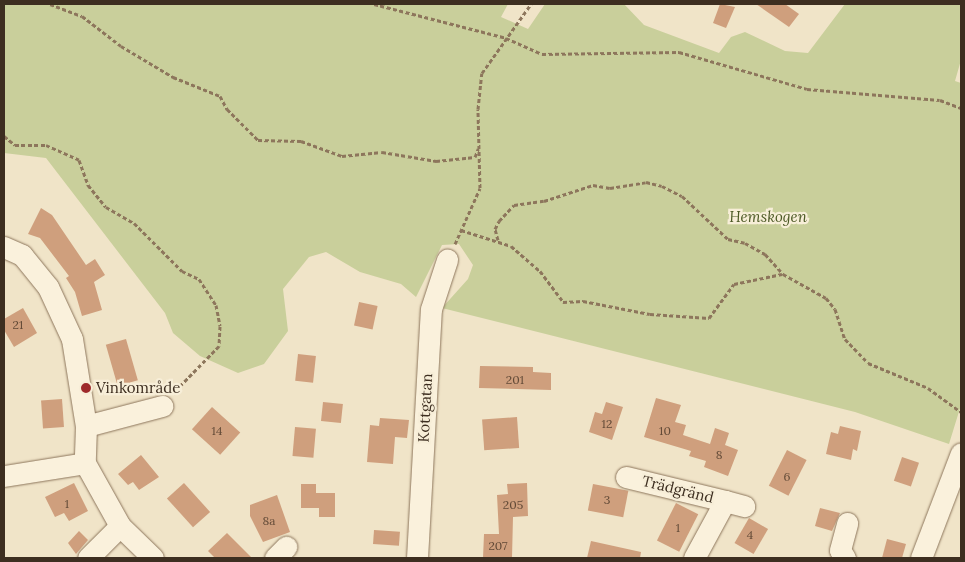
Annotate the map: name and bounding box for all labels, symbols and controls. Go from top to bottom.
park label: Hemskogen [729,208,807,226]
house number: 21 [13,318,23,332]
street label: Kottgatan [414,373,436,443]
house number: 201 [506,373,524,387]
place label: Vinkområde [96,379,180,397]
marker: Vinkområde [80,382,92,394]
house number: 12 [602,417,612,431]
house number: 14 [212,424,222,438]
house number: 10 [659,424,671,438]
house number: 8 [716,448,722,462]
house number: 6 [784,470,790,484]
street label: Trädgränd [640,471,716,507]
house number: 3 [604,493,610,507]
house number: 1 [65,497,69,511]
house number: 205 [503,498,523,512]
house number: 8a [263,514,275,528]
house number: 1 [676,521,680,535]
house number: 4 [747,528,753,542]
house number: 207 [488,539,508,553]

